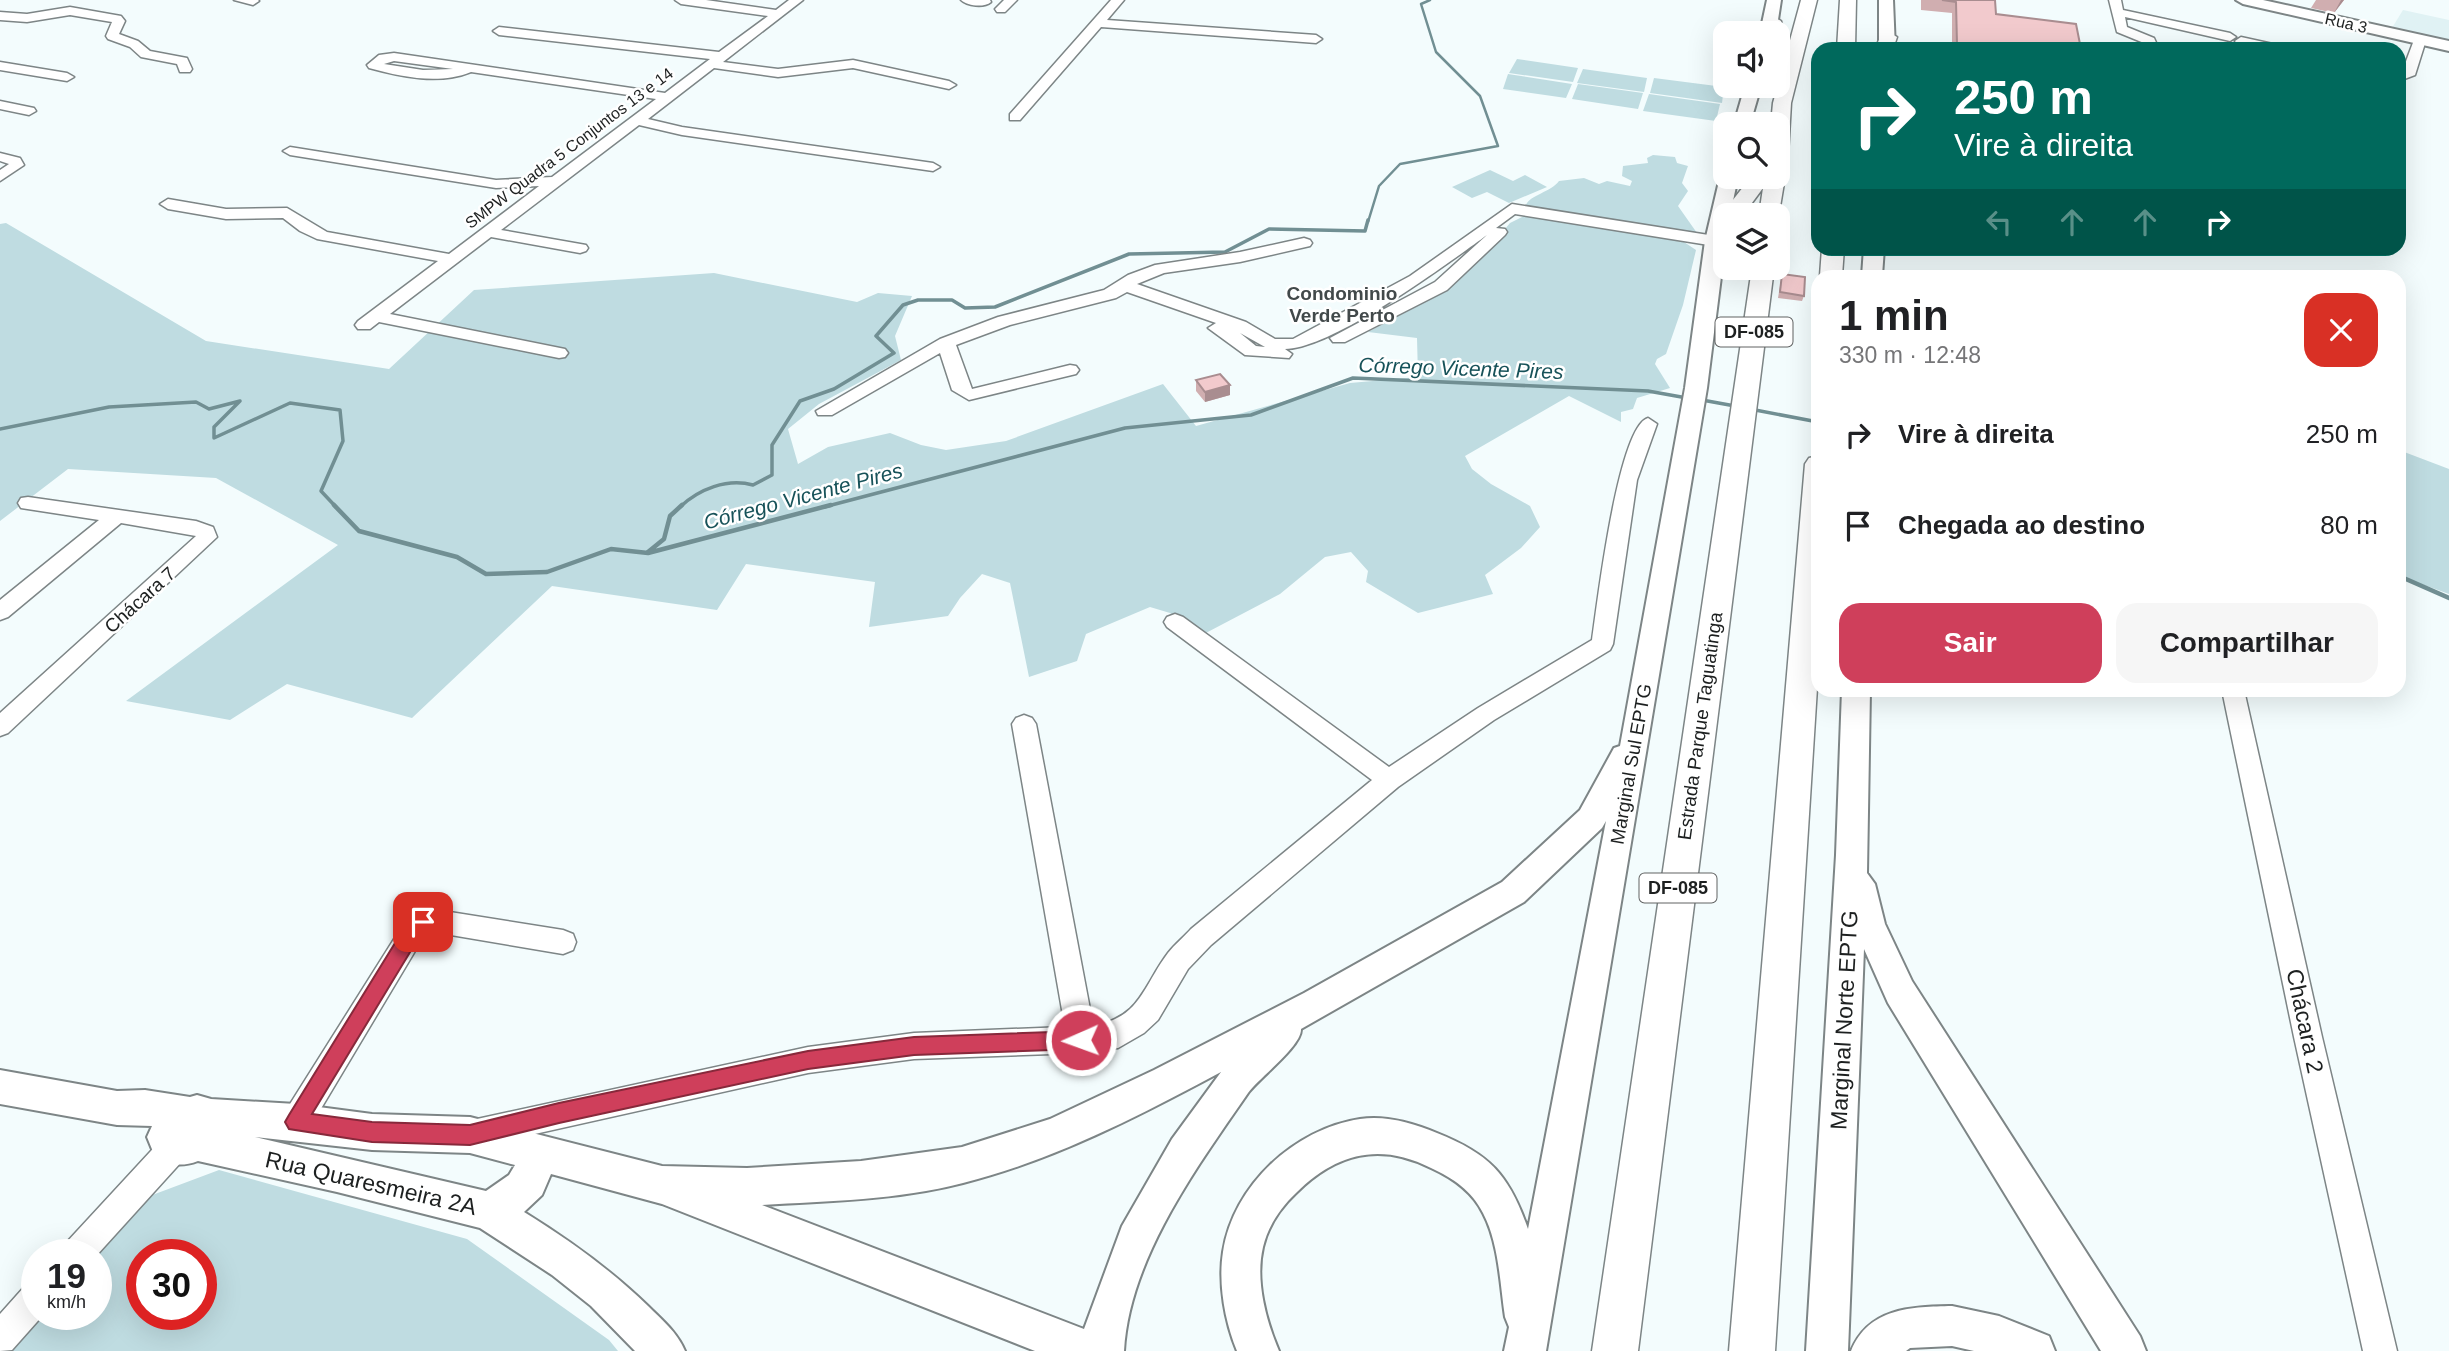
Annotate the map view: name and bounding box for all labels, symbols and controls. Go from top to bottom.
street label: Rua 3 [2323,10,2369,36]
map controls [1713,21,1790,280]
button: sound [1713,21,1790,98]
street label: SMPW Quadra 5 Conjuntos 13 e 14 [462,64,676,232]
icon: right [1839,70,1930,161]
text: 250 m [1954,70,2093,124]
button: search [1713,112,1790,189]
text: Vire à direita [1954,127,2133,163]
button: layers [1713,203,1790,280]
icon: left [1980,203,2018,241]
icon: ahead [2053,203,2091,241]
icon: ahead [2126,203,2164,241]
icon: right [2199,203,2237,241]
district label: Condominio Verde Perto [1287,283,1397,326]
text: 1 min [1839,292,1949,339]
button: close [2304,293,2378,367]
road number: DF-085 [1716,318,1792,346]
text: 330 m · 12:48 [1839,342,1981,368]
water label: Córrego Vicente Pires [1358,353,1564,383]
icon: right [1839,416,1877,454]
text: Vire à direita [1898,419,2054,449]
text: 250 m [2306,419,2378,449]
water label: Córrego Vicente Pires [701,458,905,534]
icon: arrive [1839,507,1877,545]
text: Chegada ao destino [1898,510,2145,540]
text: 80 m [2320,510,2378,540]
street label: Chácara 7 [100,563,180,637]
button: Sair [1839,603,2102,683]
button: Compartilhar [2116,603,2378,683]
street label: Estrada Parque Taguatinga [1674,610,1726,841]
street label: Marginal Sul EPTG [1607,682,1655,846]
road number: DF-085 [1640,874,1716,903]
pin [393,892,453,952]
icon: arrive [404,903,442,941]
street label: Marginal Norte EPTG [1825,910,1863,1130]
street label: Chácara 2 [2281,966,2329,1076]
position arrow [1044,1003,1118,1077]
street label: Rua Quaresmeira 2A [263,1146,480,1220]
speed limit sign: 30 [126,1239,217,1330]
text: 19 [47,1256,86,1295]
text: km/h [47,1292,86,1312]

